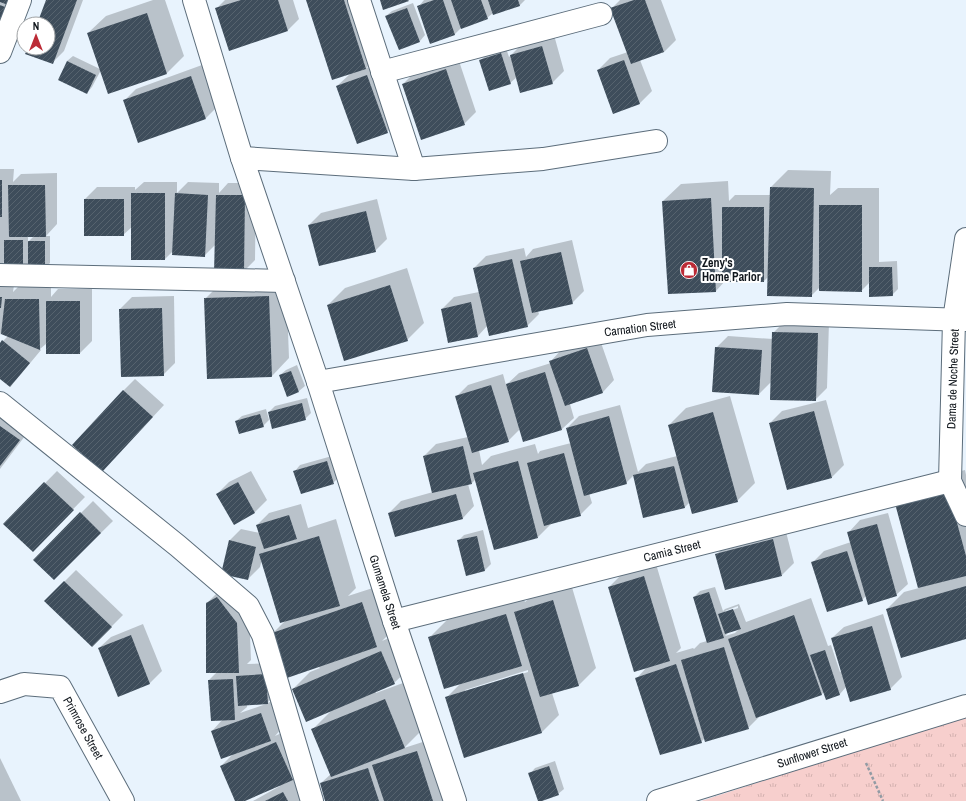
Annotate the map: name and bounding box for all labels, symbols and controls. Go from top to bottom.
north arrow [16,16,56,56]
text: N [33,19,39,33]
place label: Zeny's Home Parlor [702,255,761,285]
shop icon: Zeny's Home Parlor [679,260,699,280]
street label: Carnation Street [603,316,677,340]
street label: Dama de Noche Street [943,328,963,429]
street label: Camia Street [642,536,702,566]
street label: Gumamela Street [365,553,405,631]
street label: Primrose Street [59,694,107,762]
street label: Sunflower Street [775,734,849,772]

